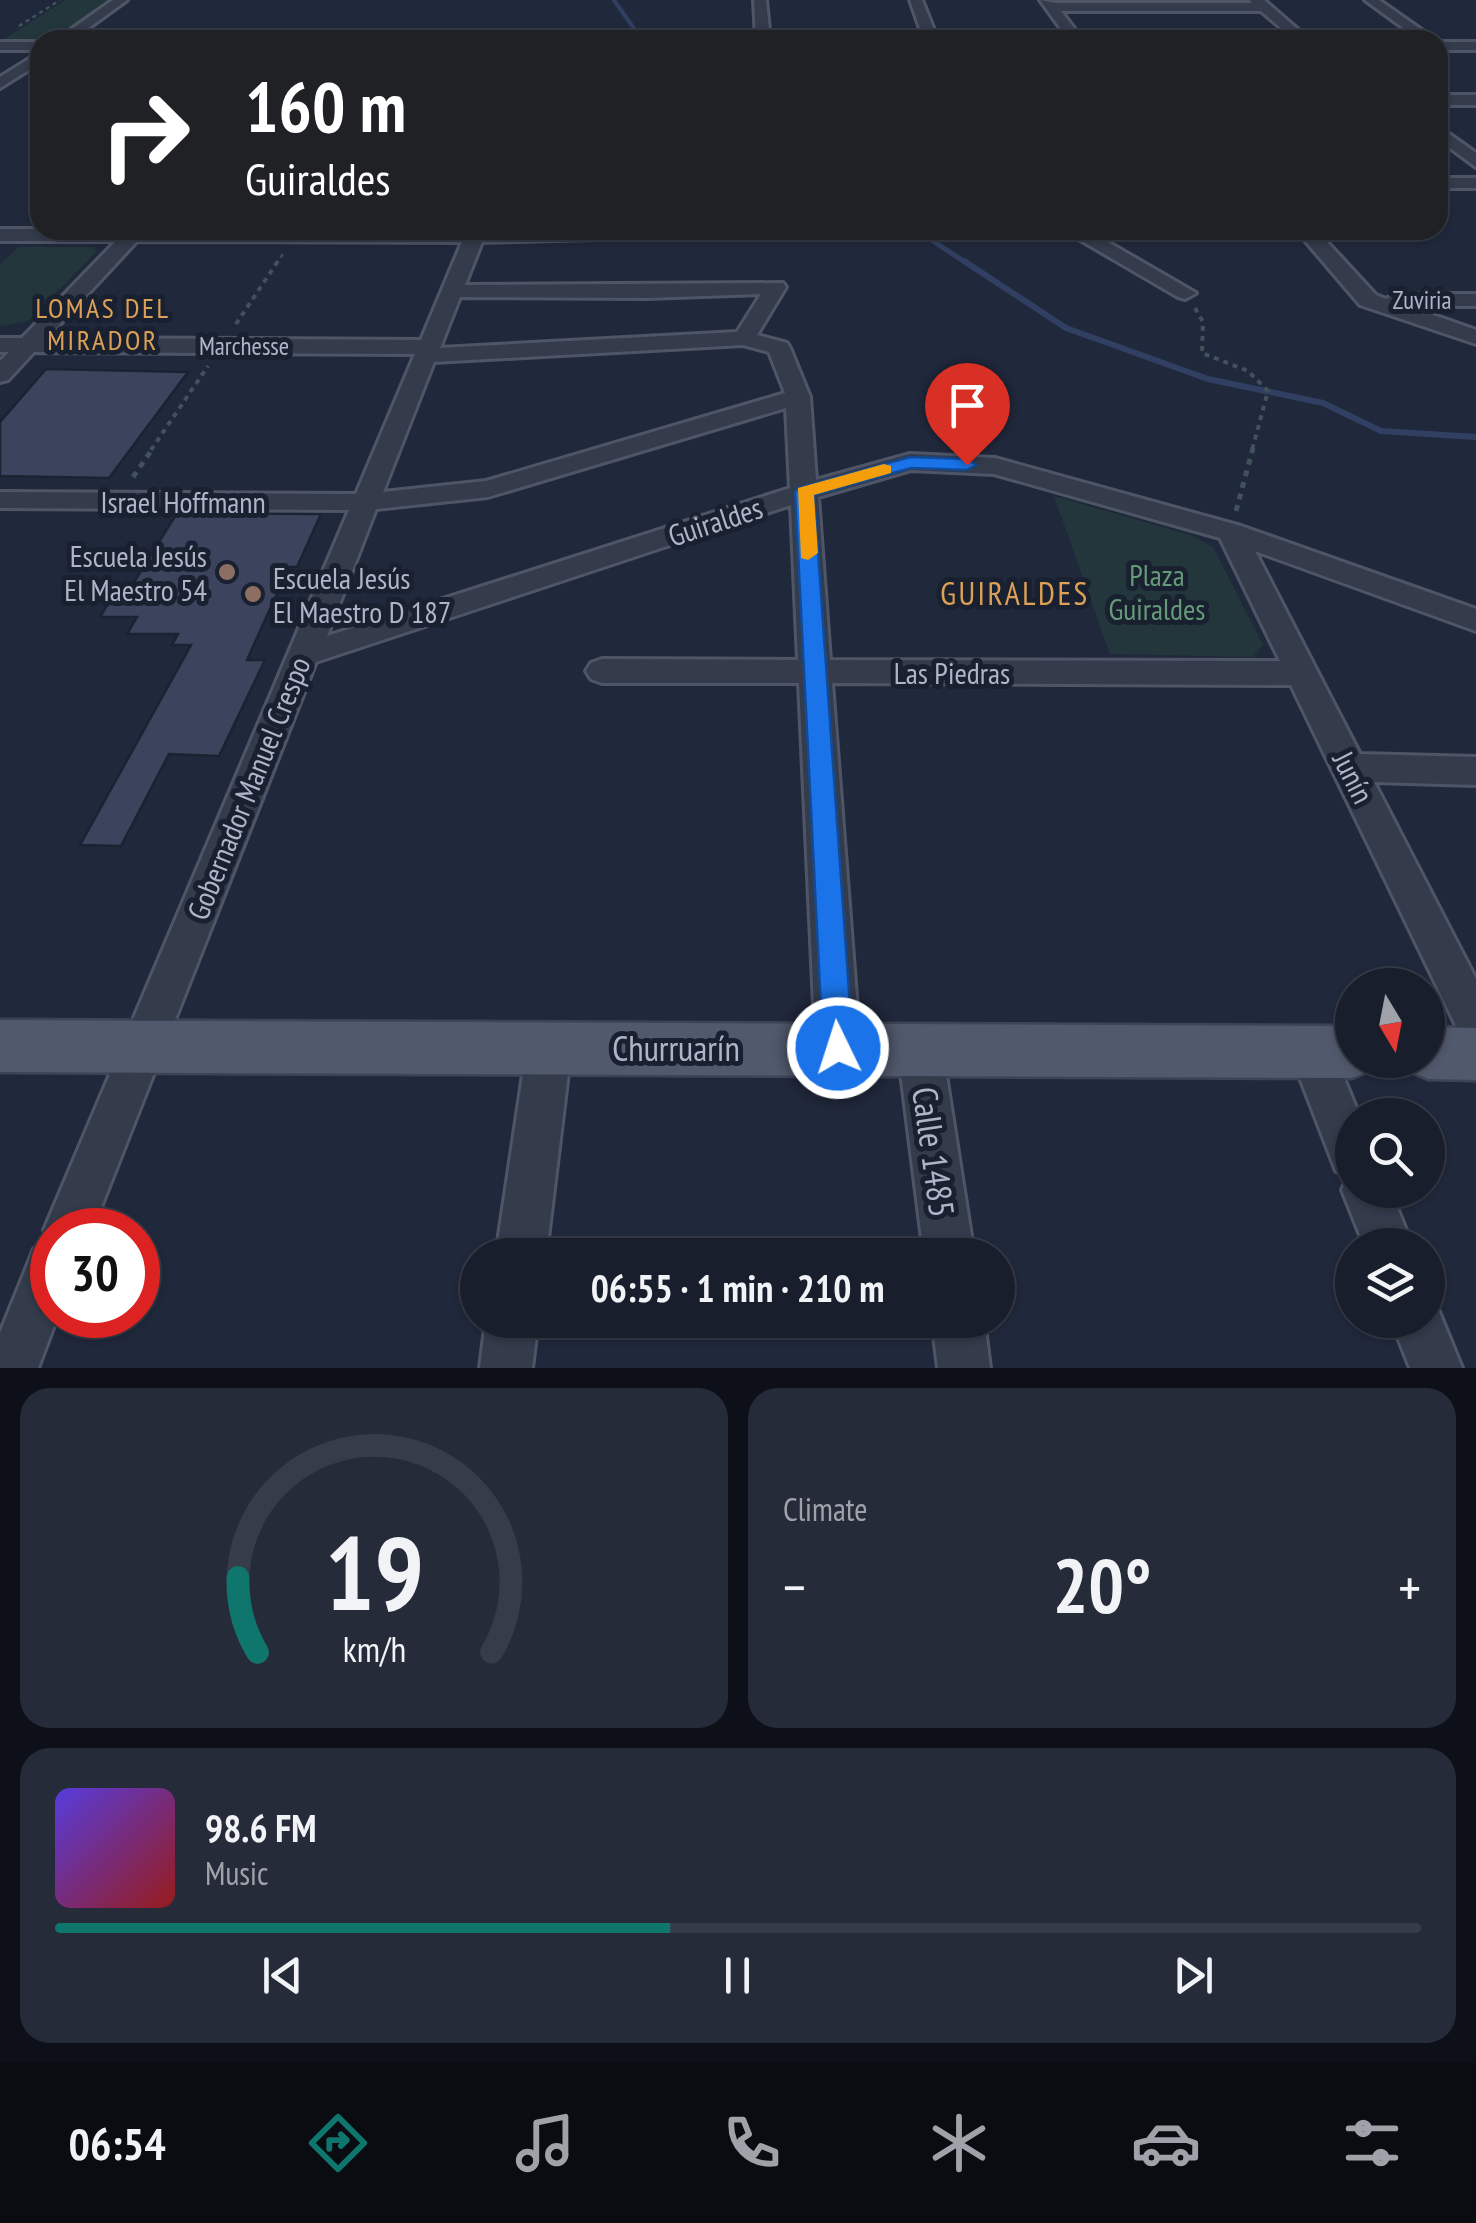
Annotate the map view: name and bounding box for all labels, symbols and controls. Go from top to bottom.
text: 160 m [245,61,406,151]
icon: right [80,70,210,200]
text: Guiraldes [245,149,391,207]
street label: Zuviria [1393,284,1451,316]
district label: LOMAS DEL MIRADOR [35,289,171,358]
street label: Marchesse [199,330,289,362]
pin [925,363,1010,466]
icon: arrive [940,378,995,433]
street label: Israel Hoffmann [100,482,266,521]
street label: Guiraldes [663,487,767,555]
place label: Escuela Jesús El Maestro 54 [64,536,207,609]
park label: Plaza Guiraldes [1108,555,1206,628]
place label: Escuela Jesús El Maestro D 187 [273,558,451,631]
marker: Escuela Jesús El Maestro 54 [216,561,238,583]
district label: GUIRALDES [940,572,1090,614]
marker: Escuela Jesús El Maestro D 187 [242,583,264,605]
street label: Gobernador Manuel Crespo [177,651,319,925]
street label: Las Piedras [894,653,1010,692]
street label: Junín [1324,744,1383,810]
north arrow [1335,968,1445,1078]
map controls [1335,968,1445,1338]
position arrow [786,996,890,1100]
street label: Churruarín [612,1025,740,1071]
street label: Calle 1485 [902,1084,966,1220]
button: search [1335,1098,1445,1208]
speed limit sign: 30 [30,1208,160,1338]
button: layers [1335,1228,1445,1338]
text: 06:55 · 1 min · 210 m [591,1263,884,1312]
text: Climate [783,1488,867,1530]
text: 19 [324,1504,424,1639]
text: 20° [1052,1537,1152,1634]
text: − [783,1551,806,1622]
text: + [1398,1551,1421,1622]
text: km/h [342,1626,406,1672]
text: 98.6 FM [205,1803,317,1852]
text: Music [205,1852,268,1894]
icon: previous [255,1948,310,2003]
icon: pause [710,1948,765,2003]
icon: next [1166,1948,1221,2003]
icon: directions [303,2108,373,2178]
icon: music [510,2108,580,2178]
icon: phone [717,2108,787,2178]
icon: climate [924,2108,994,2178]
icon: car [1131,2108,1201,2178]
icon: filters [1337,2108,1407,2178]
text: 06:54 [68,2114,166,2172]

